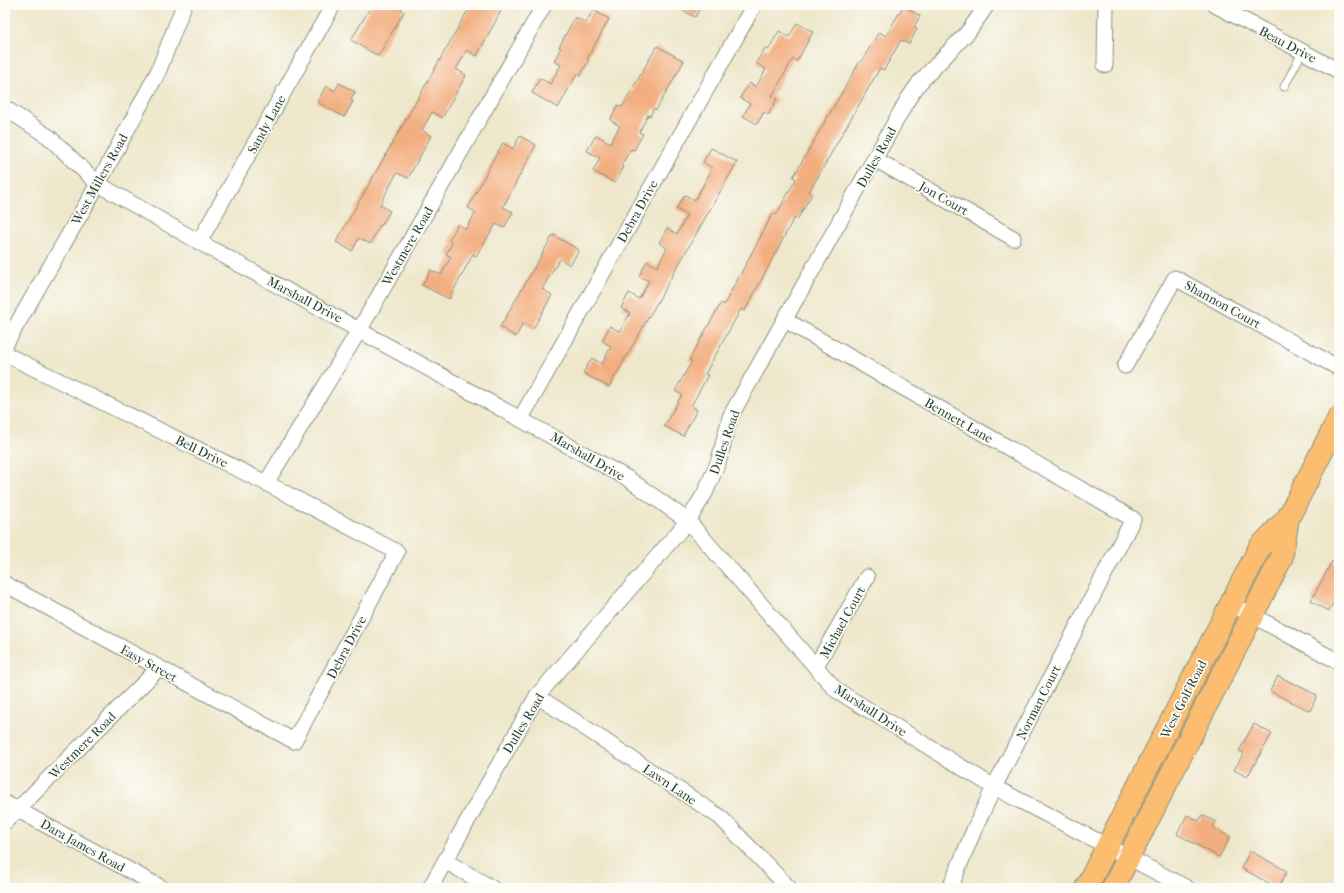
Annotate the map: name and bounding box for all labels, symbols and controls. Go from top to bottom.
street label: Beau Drive [1257,23,1319,66]
street label: Sandy Lane [244,92,289,156]
street label: Dulles Road [854,123,900,190]
street label: West Millers Road [68,130,131,228]
street label: Debra Drive [614,177,661,245]
street label: Jon Court [916,178,971,219]
street label: Westmere Road [378,203,437,289]
street label: Marshall Drive [264,273,346,326]
street label: Shannon Court [1182,277,1264,332]
street label: Bennett Lane [922,395,996,446]
street label: Dulles Road [706,407,743,476]
street label: Marshall Drive [548,429,628,484]
street label: Bell Drive [173,432,231,471]
street label: Michael Court [816,583,869,661]
street label: Debra Drive [324,613,370,681]
street label: Easy Street [118,642,180,685]
street label: West Golf Road [1157,657,1210,742]
street label: Norman Court [1013,662,1064,742]
street label: Marshall Drive [832,681,910,740]
street label: Dulles Road [500,690,548,756]
street label: Westmere Road [45,708,120,783]
street label: Lawn Lane [640,761,700,808]
street label: Dara James Road [38,816,129,875]

